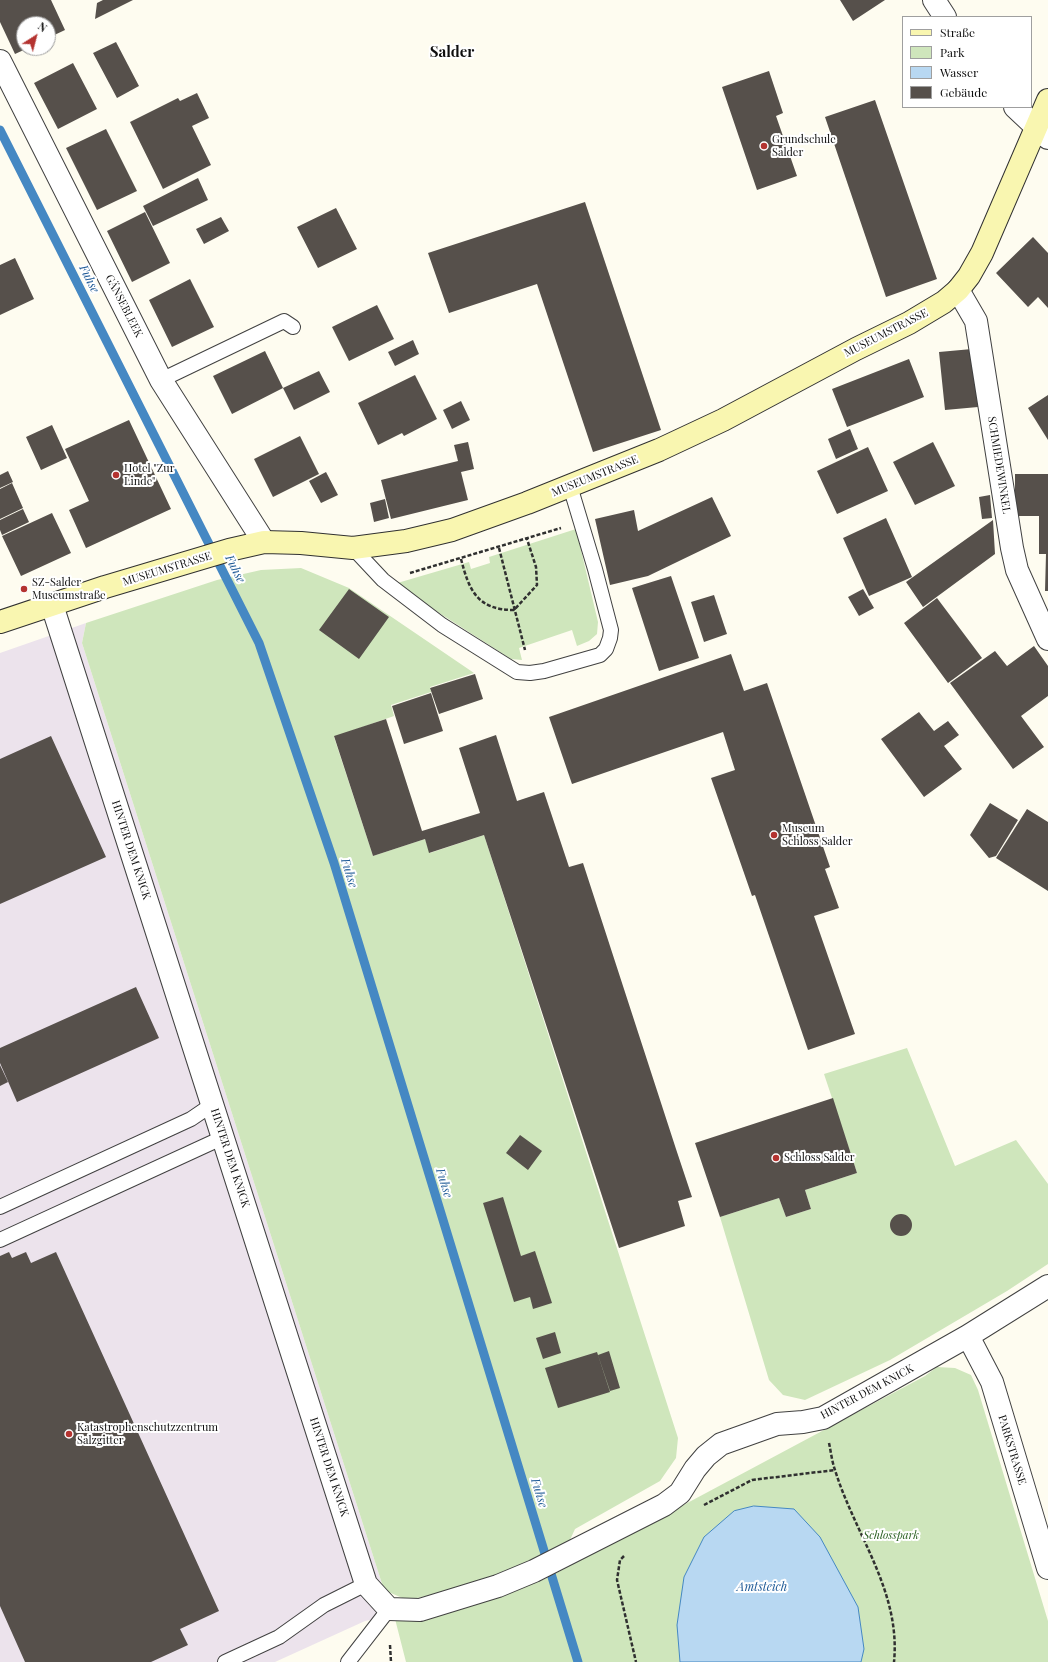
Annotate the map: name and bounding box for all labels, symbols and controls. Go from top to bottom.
north arrow [16,16,56,56]
legend [902,16,1032,108]
text: N [35,18,50,35]
text: Straße [940,24,975,40]
district label: Salder [430,43,474,61]
text: Park [940,44,965,60]
text: Wasser [940,64,978,80]
text: Gebäude [940,84,987,100]
place label: Grundschule Salder [772,133,836,159]
marker: Grundschule Salder [759,141,769,151]
water label: Fuhse [76,262,102,296]
street label: GÄNSEBLEEK [103,272,145,340]
street label: MUSEUMSTRASSE [842,306,930,360]
street label: SCHMIEDEWINKEL [985,415,1013,515]
street label: MUSEUMSTRASSE [550,453,640,499]
place label: Hotel "Zur Linde" [124,462,175,488]
marker: Hotel "Zur Linde" [111,470,121,480]
street label: MUSEUMSTRASSE [121,549,213,589]
water label: Fuhse [222,552,248,586]
place label: SZ-Salder Museumstraße [32,576,106,602]
marker: SZ-Salder Museumstraße [19,584,29,594]
street label: HINTER DEM KNICK [109,799,153,901]
place label: Museum Schloss Salder [782,822,853,848]
marker: Museum Schloss Salder [769,830,779,840]
water label: Fuhse [338,857,360,889]
street label: HINTER DEM KNICK [208,1107,252,1209]
place label: Schloss Salder [784,1151,855,1165]
marker: Schloss Salder [771,1153,781,1163]
water label: Fuhse [433,1167,455,1199]
street label: HINTER DEM KNICK [818,1362,916,1422]
street label: PARKSTRASSE [995,1413,1029,1487]
street label: HINTER DEM KNICK [307,1416,351,1518]
place label: Katastrophenschutzzentrum Salzgitter [77,1421,218,1447]
marker: Katastrophenschutzzentrum Salzgitter [64,1429,74,1439]
water label: Fuhse [528,1477,550,1509]
park label: Schlosspark [863,1529,919,1543]
water label: Amtsteich [737,1580,787,1594]

